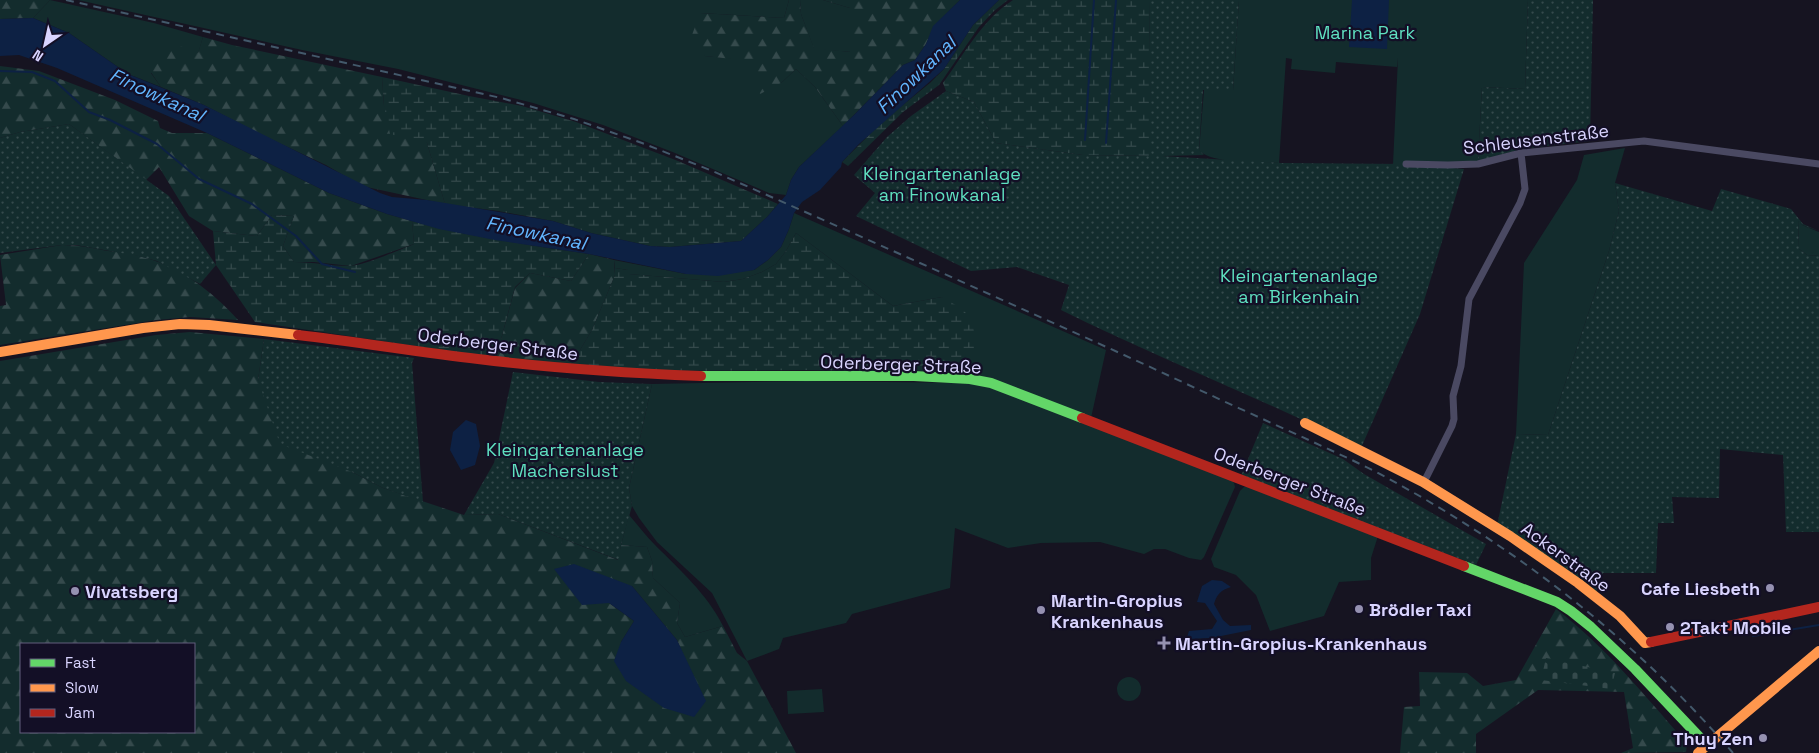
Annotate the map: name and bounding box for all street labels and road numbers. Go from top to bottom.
street label: Schleusenstraße [1462,119,1610,159]
street label: Oderberger Straße [416,323,580,365]
street label: Oderberger Straße [820,350,982,378]
street label: Oderberger Straße [1210,441,1370,521]
street label: Ackerstraße [1517,517,1615,597]

